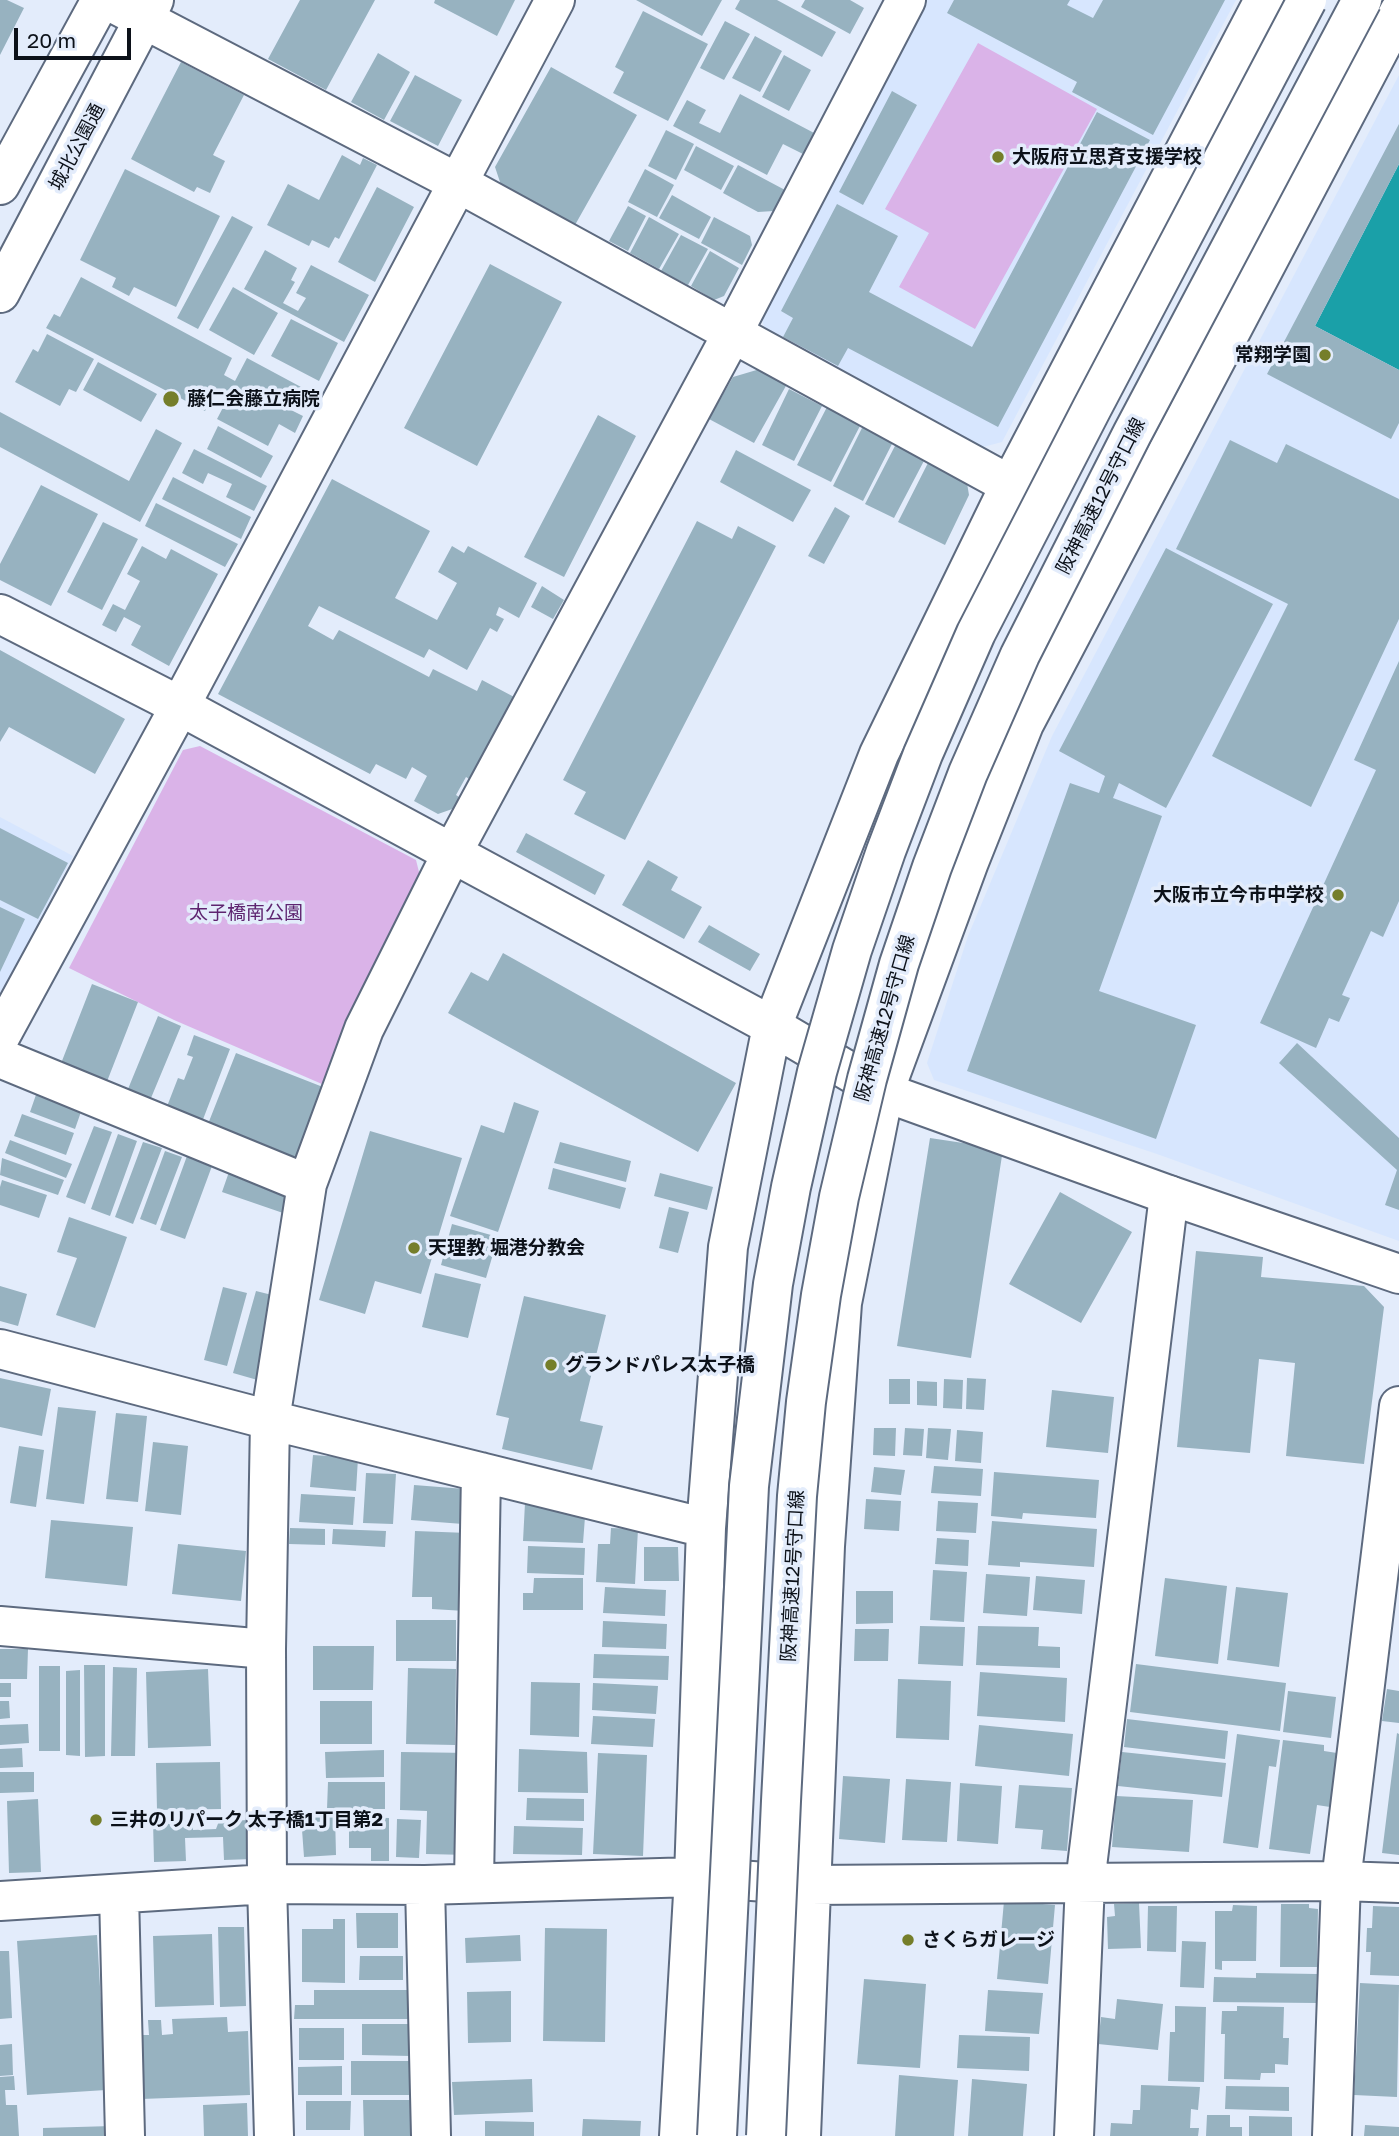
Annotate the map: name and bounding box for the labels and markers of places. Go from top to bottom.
place label: 大阪府立思斉支援学校 [1012,146,1202,168]
marker: 大阪府立思斉支援学校 [990,149,1006,165]
place label: 常翔学園 [1235,344,1311,366]
marker: 常翔学園 [1317,347,1333,363]
place label: 藤仁会藤立病院 [187,388,320,410]
marker: 藤仁会藤立病院 [161,389,181,409]
place label: 大阪市立今市中学校 [1153,884,1324,906]
marker: 大阪市立今市中学校 [1330,887,1346,903]
place label: 天理教 堀港分教会 [428,1237,585,1259]
marker: 天理教 堀港分教会 [406,1240,422,1256]
place label: グランドパレス太子橋 [565,1354,755,1376]
marker: グランドパレス太子橋 [543,1357,559,1373]
place label: 三井のリパーク 太子橋1丁目第2 [110,1809,383,1831]
marker: 三井のリパーク 太子橋1丁目第2 [88,1812,104,1828]
place label: さくらガレージ [922,1929,1055,1951]
marker: さくらガレージ [900,1932,916,1948]

